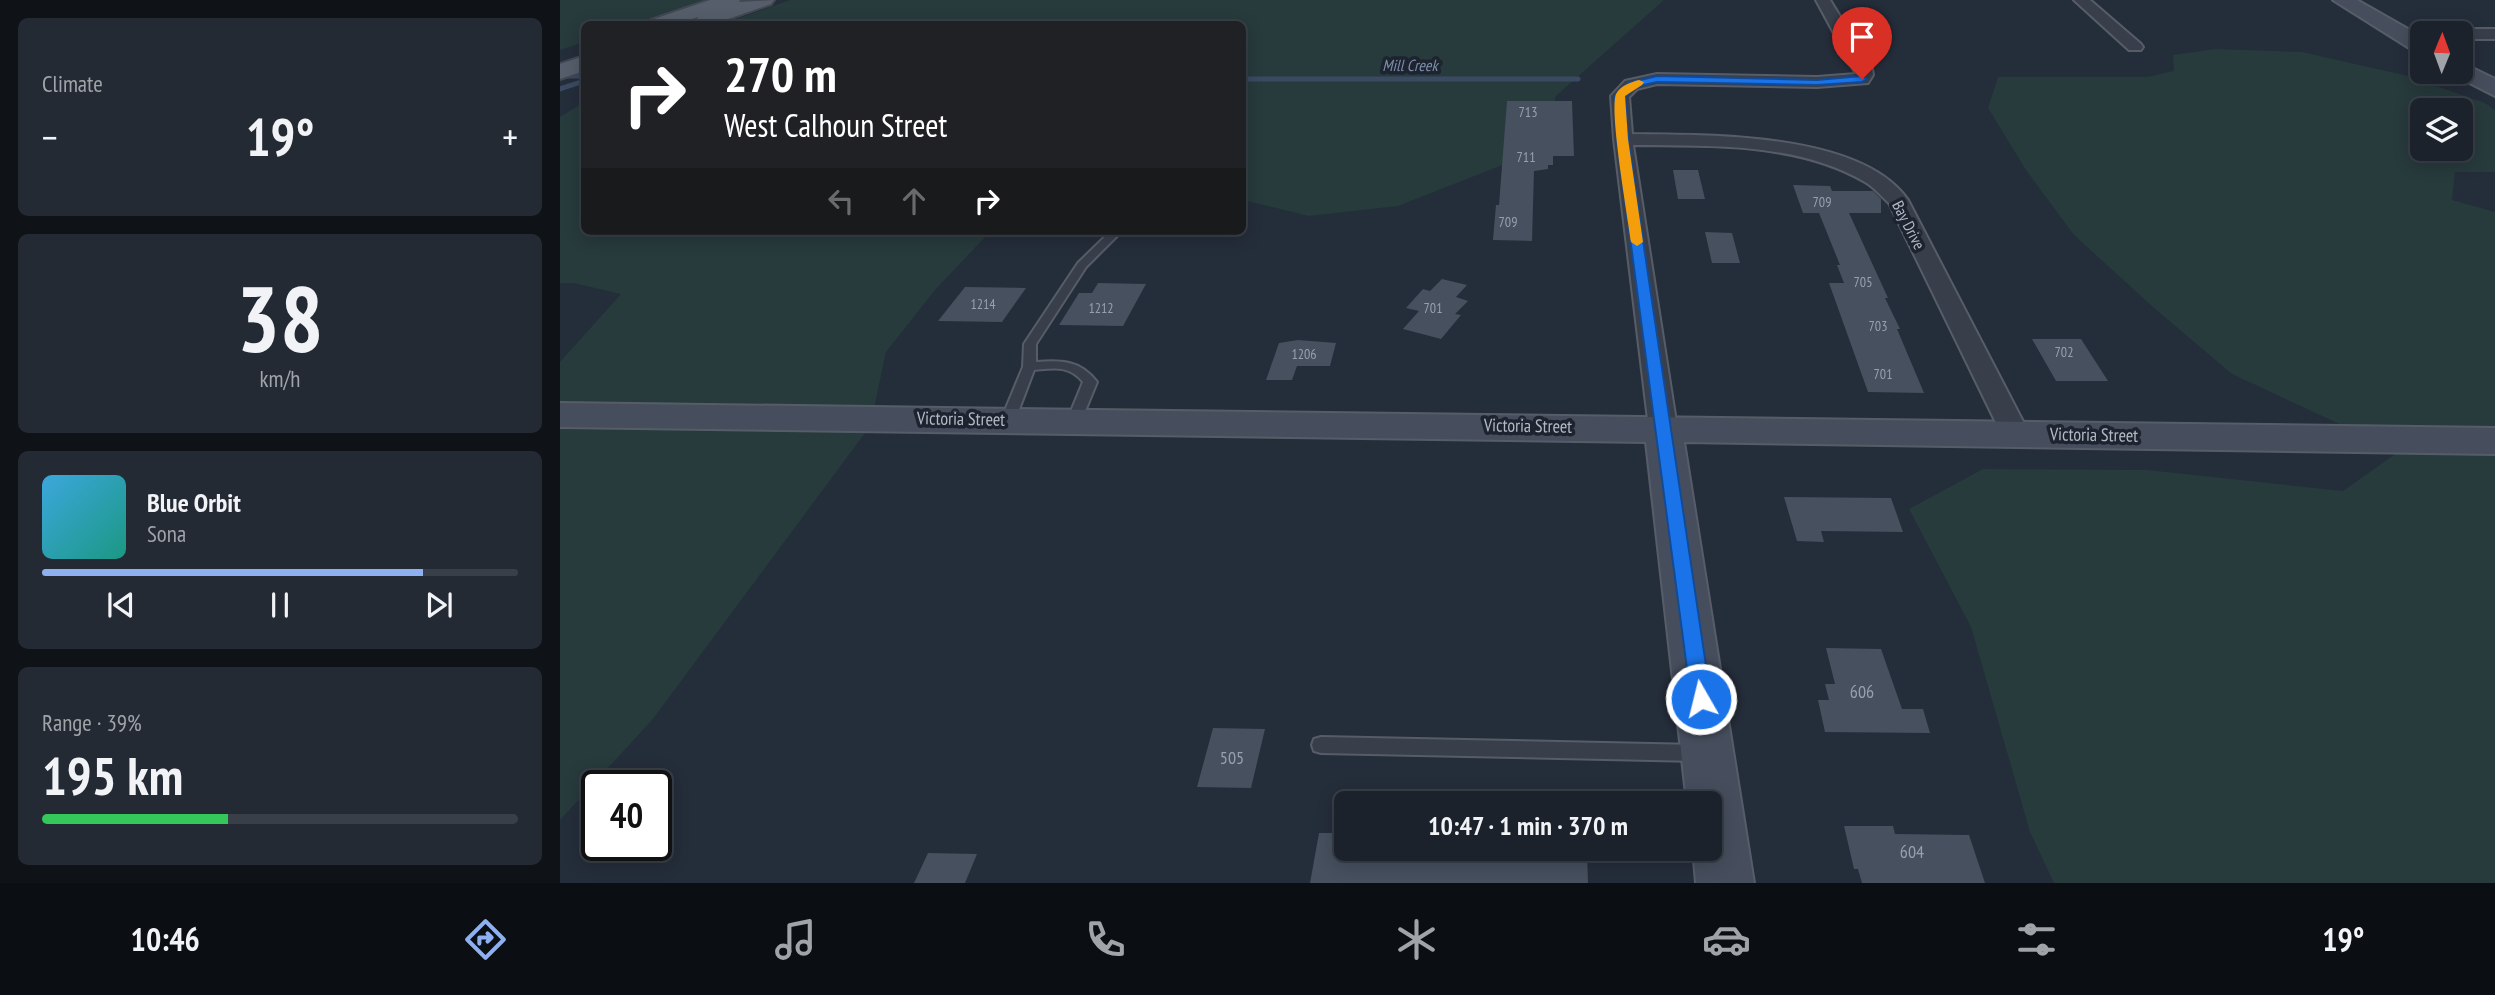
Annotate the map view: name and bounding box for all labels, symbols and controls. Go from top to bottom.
pin [1832,7,1892,79]
icon: arrive [1843,18,1881,56]
north arrow [2410,21,2473,84]
map controls [2410,21,2473,161]
text: 270 m [724,42,837,106]
icon: right [609,49,700,140]
water label: Mill Creek [1382,55,1439,75]
text: Climate [42,69,103,98]
button: layers [2410,98,2473,161]
text: 19° [246,103,314,170]
house number: 713 [1519,103,1537,121]
text: West Calhoun Street [724,104,947,146]
text: − [42,112,58,161]
text: + [502,112,518,161]
house number: 711 [1517,148,1535,166]
icon: left [822,182,860,220]
icon: ahead [895,182,933,220]
icon: right [968,182,1006,220]
house number: 709 [1813,193,1831,211]
street label: Bay Drive [1888,197,1930,253]
house number: 709 [1499,213,1517,231]
text: 38 [237,259,324,377]
house number: 705 [1854,273,1872,291]
house number: 1214 [970,295,996,313]
house number: 1212 [1088,299,1114,317]
house number: 701 [1424,299,1442,317]
house number: 703 [1869,317,1887,335]
house number: 702 [2055,343,2073,361]
house number: 1206 [1291,345,1317,363]
text: km/h [260,364,300,393]
house number: 701 [1874,365,1892,383]
street label: Victoria Street [916,406,1005,431]
street label: Victoria Street [1483,413,1572,438]
street label: Victoria Street [2049,422,2138,447]
text: Blue Orbit [147,486,241,519]
text: Sona [147,519,186,548]
icon: previous [102,586,140,624]
icon: pause [261,586,299,624]
icon: next [420,586,458,624]
position arrow [1664,662,1738,736]
house number: 606 [1850,680,1874,703]
text: Range · 39% [42,708,142,737]
text: 195 km [42,742,183,809]
house number: 505 [1220,746,1244,769]
speed limit sign: 40 [581,770,672,861]
text: 10:47 · 1 min · 370 m [1428,809,1628,842]
house number: 604 [1900,840,1924,863]
icon: directions [461,915,510,964]
icon: music [771,915,820,964]
icon: phone [1081,915,1130,964]
icon: climate [1392,915,1441,964]
icon: car [1702,915,1751,964]
icon: filters [2012,915,2061,964]
text: 10:46 [131,918,200,960]
text: 19° [2322,918,2364,960]

